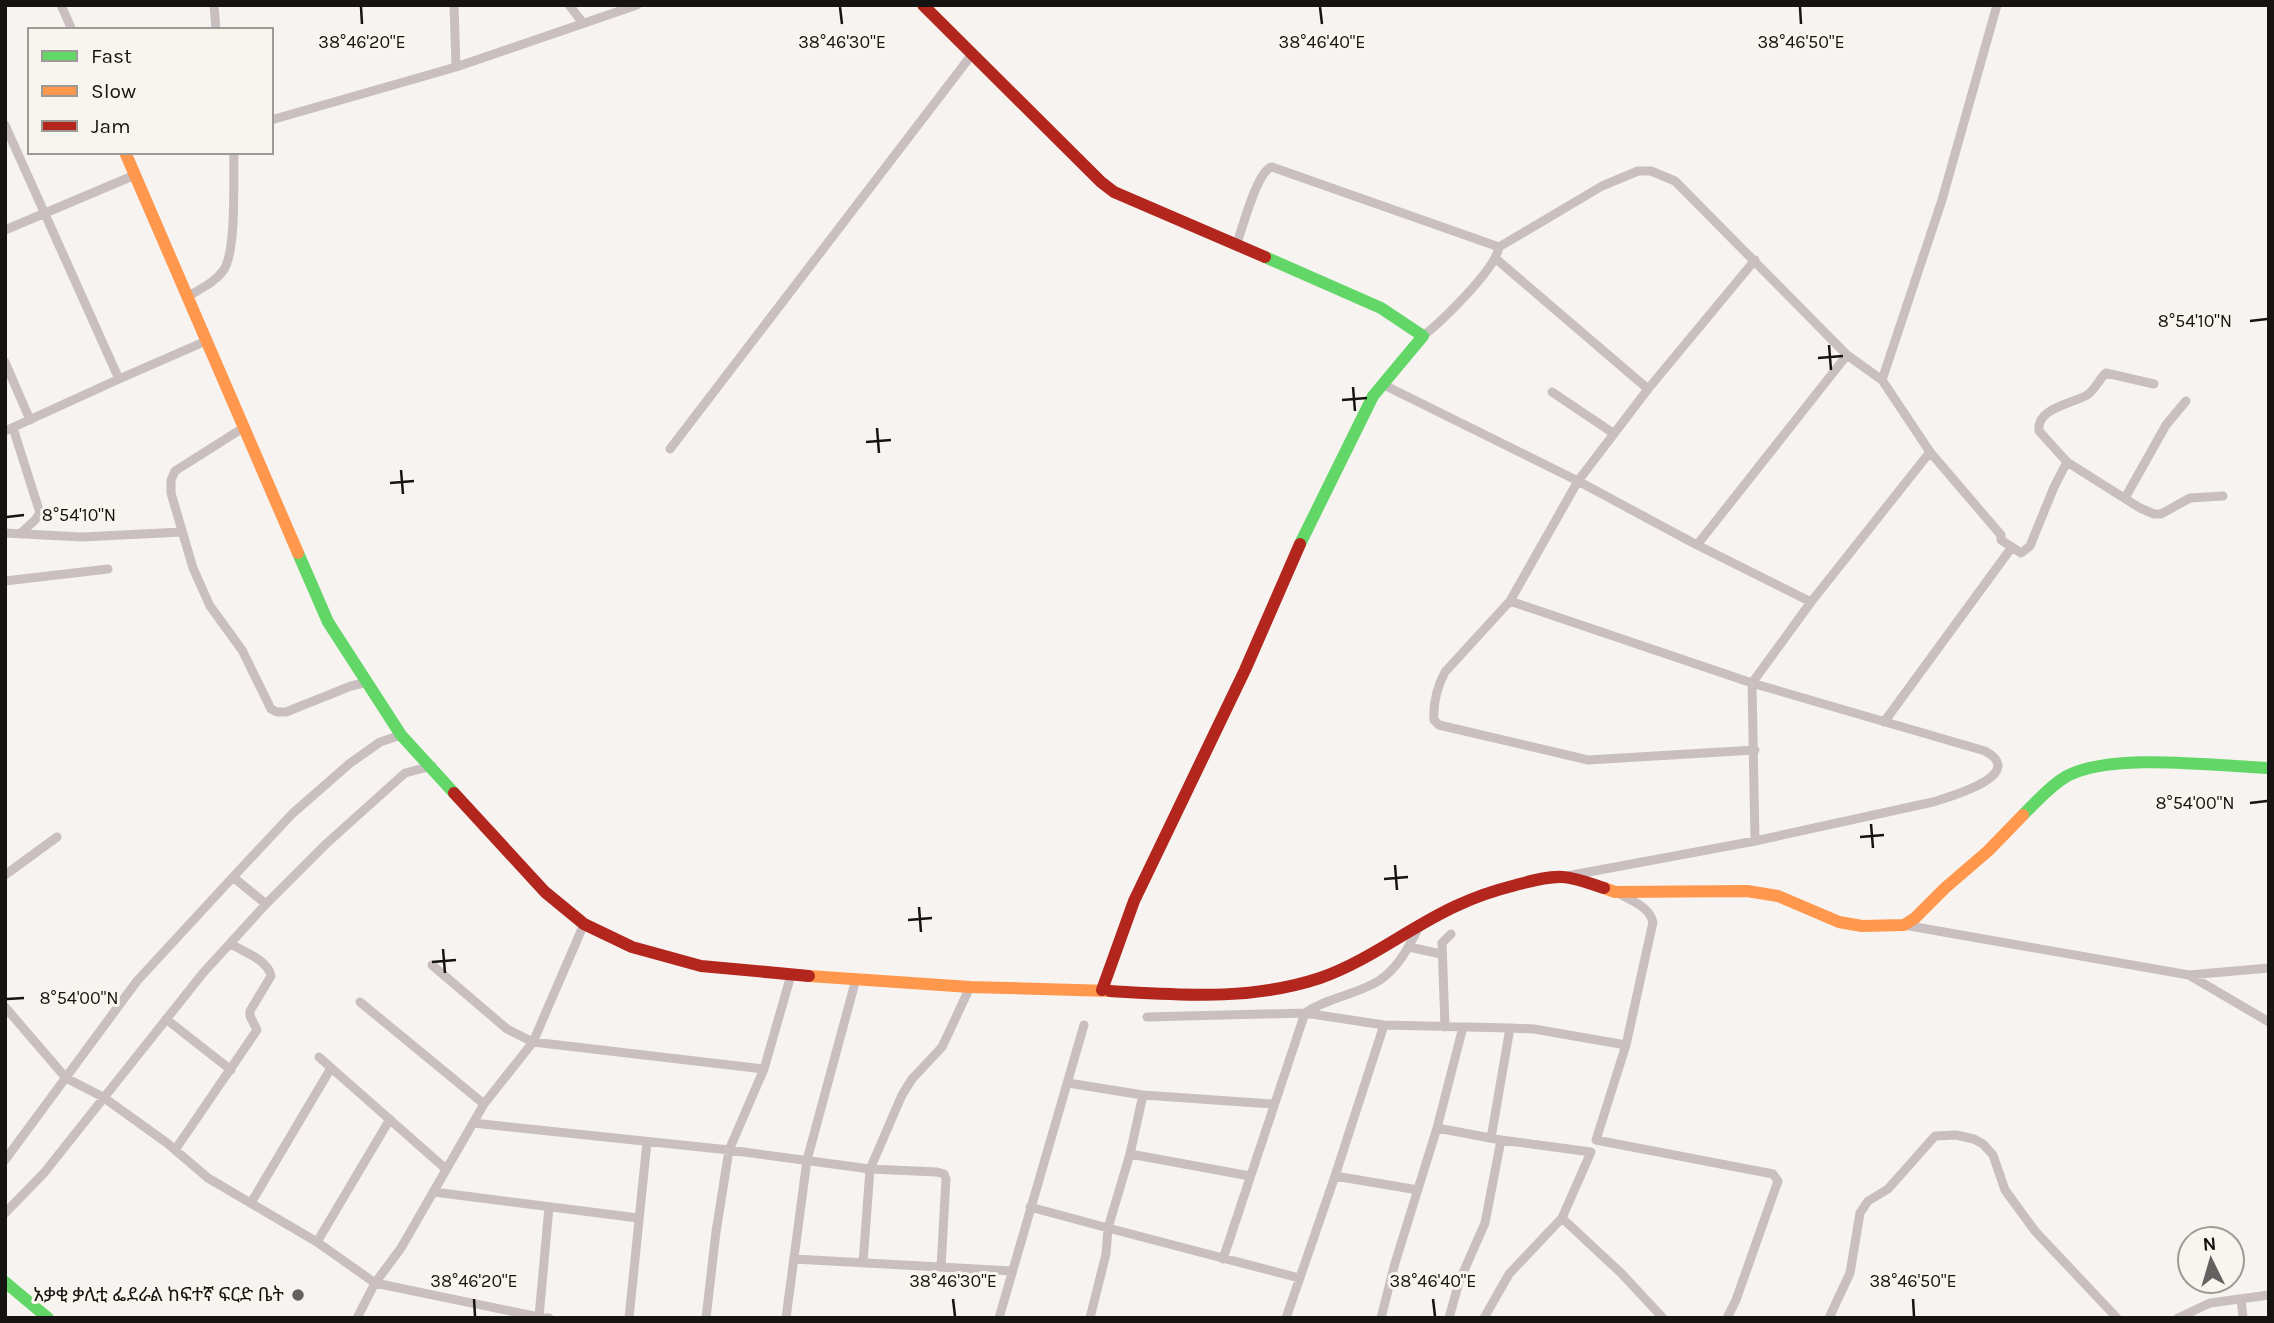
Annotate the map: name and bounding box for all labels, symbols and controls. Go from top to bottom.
legend [28,28,273,154]
text: 38°46'20"E [318,31,406,53]
text: 38°46'30"E [798,31,886,53]
text: 38°46'40"E [1279,31,1365,53]
text: 38°46'50"E [1757,31,1845,53]
text: Fast [91,44,132,68]
text: Slow [91,79,136,103]
text: Jam [91,114,131,138]
text: 8°54'10"N [2158,310,2232,332]
text: 8°54'10"N [42,504,116,526]
text: 8°54'00"N [2155,792,2235,814]
text: 8°54'00"N [39,987,119,1009]
north arrow [2176,1225,2246,1295]
text: N [2202,1233,2217,1256]
text: 38°46'20"E [430,1270,518,1292]
text: 38°46'30"E [909,1270,997,1292]
text: 38°46'40"E [1390,1270,1476,1292]
text: 38°46'50"E [1869,1270,1957,1292]
place label: አቃቂ ቃሊቲ ፌደራል ከፍተኛ ፍርድ ቤት [33,1284,285,1306]
marker: አቃቂ ቃሊቲ ፌደራል ከፍተኛ ፍርድ ቤት [290,1287,306,1303]

